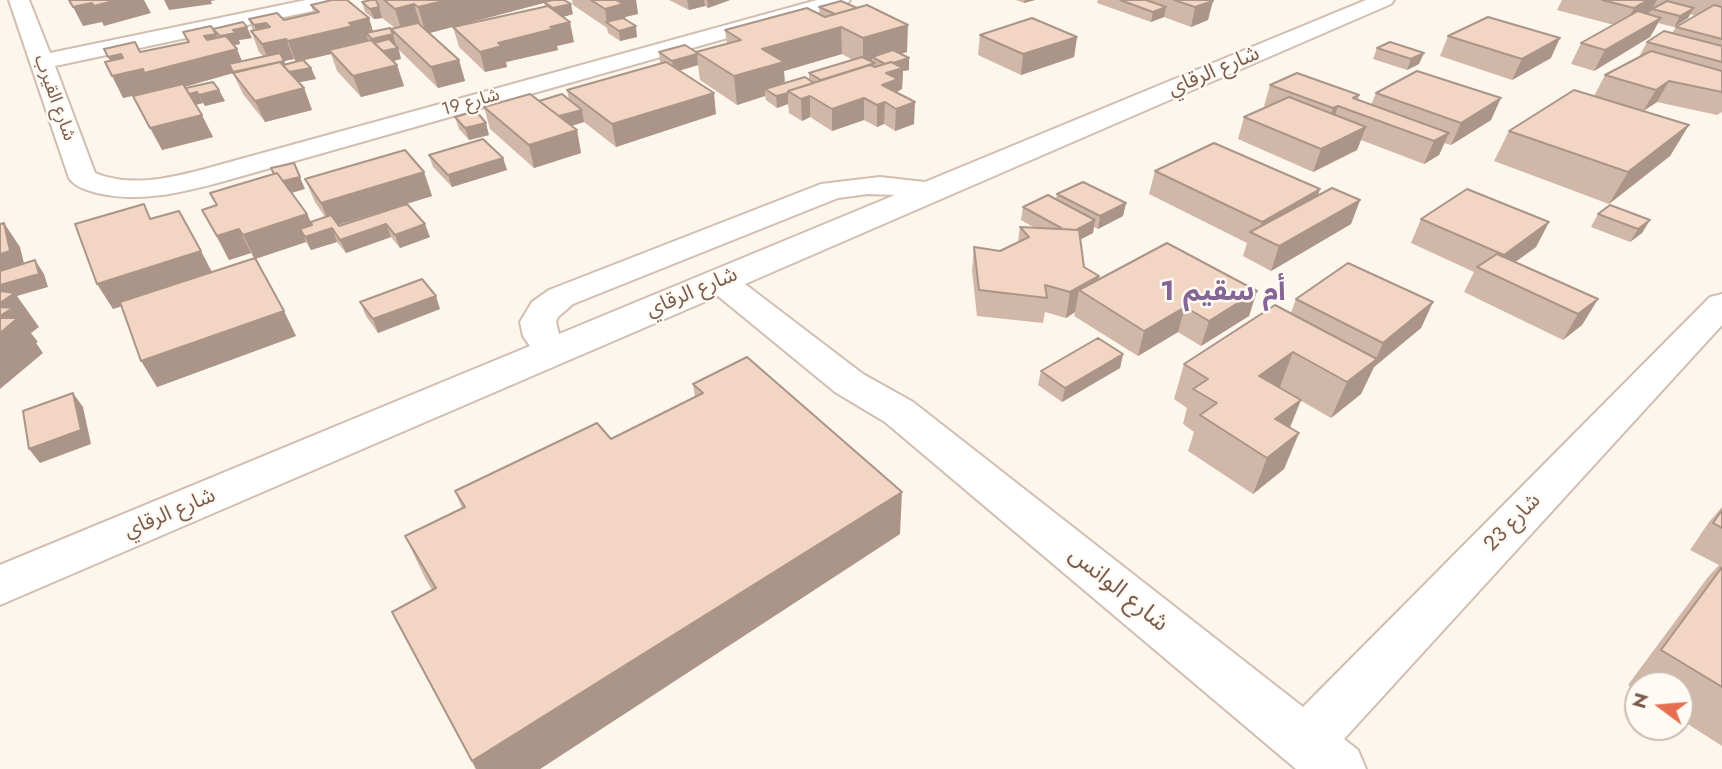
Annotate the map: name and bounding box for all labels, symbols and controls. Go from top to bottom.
street label: شارع الرقاي [1165,41,1263,103]
street label: شارع القيرب [28,52,80,144]
street label: شارع 19 [440,84,502,122]
street label: شارع الرقاي [643,262,741,324]
district label: أم سقيم 1 [1160,276,1286,310]
street label: شارع الرقاي [121,483,219,545]
street label: شارع 23 [1479,489,1547,557]
street label: شارع الوانس [1062,541,1174,639]
north arrow [1624,671,1694,741]
text: N [1625,690,1655,712]

